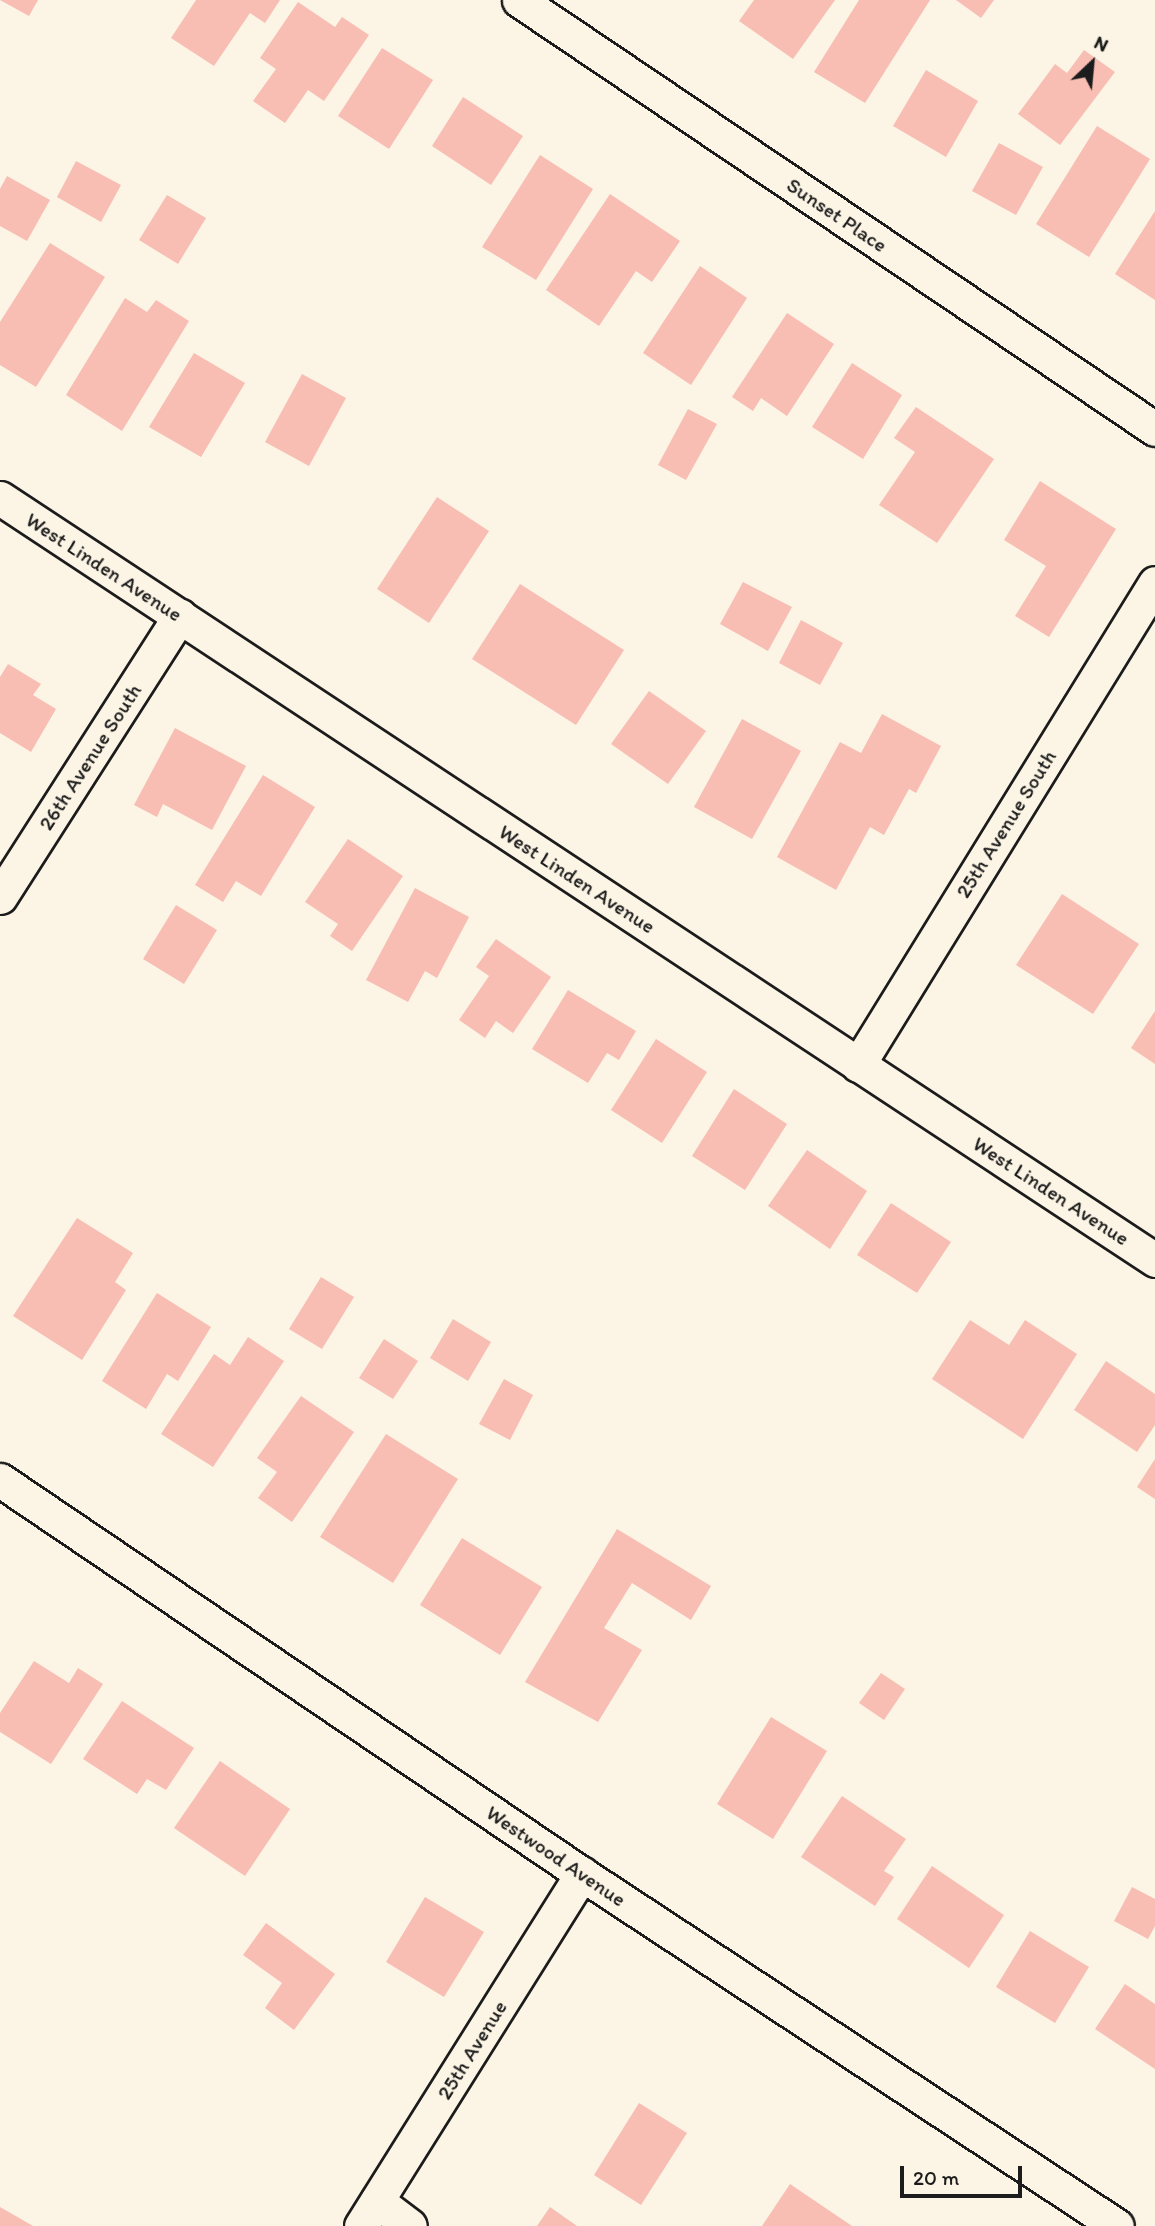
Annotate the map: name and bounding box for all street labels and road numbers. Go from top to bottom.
street label: Sunset Place [782,172,892,258]
street label: West Linden Avenue [21,507,187,627]
street label: 26th Avenue South [34,679,146,835]
street label: 25th Avenue South [951,746,1061,902]
street label: West Linden Avenue [494,819,660,939]
street label: West Linden Avenue [968,1131,1134,1251]
street label: Westwood Avenue [482,1800,630,1912]
street label: 25th Avenue [432,1996,512,2104]

